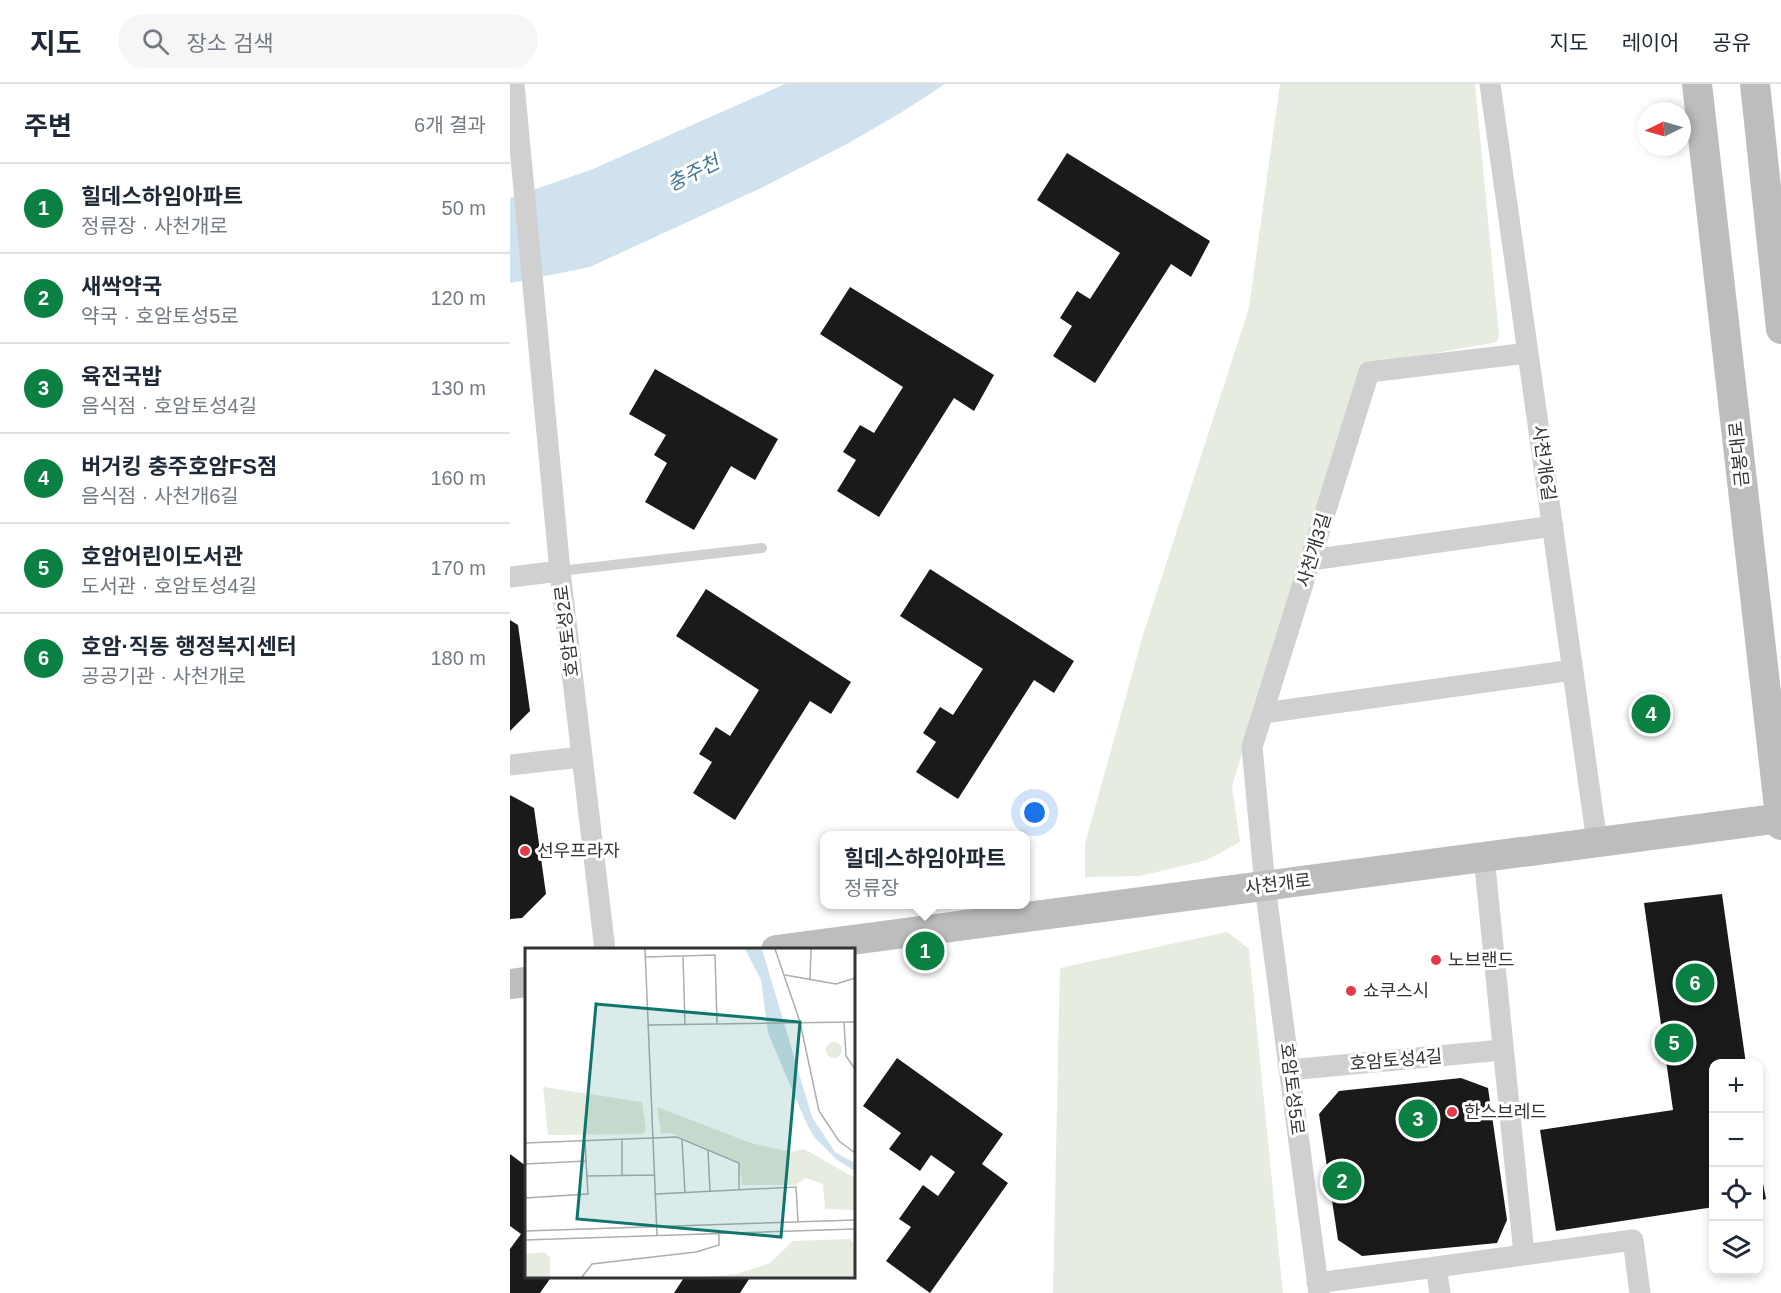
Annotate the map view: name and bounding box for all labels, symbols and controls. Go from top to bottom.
search box [118,14,538,68]
icon: search [139,25,172,58]
text: 지도 [30,28,82,59]
text: 장소 검색 [187,31,274,56]
text: 지도 [1550,31,1588,54]
text: 레이어 [1621,31,1679,54]
text: 공유 [1712,31,1751,54]
north arrow [1637,102,1691,156]
text: 주변 [24,111,72,141]
text: 6개 결과 [414,114,486,136]
water label: 충주천 [663,149,725,195]
text: 힐데스하임아파트 [81,184,243,209]
text: 1 [38,197,49,219]
text: 50 m [442,197,486,219]
text: 정류장 · 사천개로 [81,215,228,237]
text: 새싹약국 [81,274,162,299]
text: 2 [38,287,49,309]
text: 120 m [430,287,486,309]
text: 약국 · 호암토성5로 [81,305,239,327]
text: 육전국밥 [81,364,162,389]
text: 3 [38,377,49,399]
text: 130 m [430,377,486,399]
text: 음식점 · 호암토성4길 [81,395,257,417]
street label: 금봉대로 [1726,420,1752,488]
street label: 사천개6길 [1529,424,1559,502]
text: 버거킹 충주호암FS점 [81,454,277,479]
text: 4 [38,467,49,489]
text: 160 m [430,467,486,489]
text: 음식점 · 사천개6길 [81,485,239,507]
street label: 사천개3길 [1293,511,1335,589]
text: 호암어린이도서관 [81,544,243,569]
text: 5 [38,557,49,579]
text: 170 m [430,557,486,579]
text: 도서관 · 호암토성4길 [81,575,257,597]
street label: 호암토성2로 [551,584,583,678]
text: 호암·직동 행정복지센터 [81,634,297,659]
text: 6 [38,647,49,669]
text: 180 m [430,647,486,669]
text: 공공기관 · 사천개로 [81,665,246,687]
pin: 4 [1632,692,1670,736]
your location [1020,798,1049,827]
popup [820,831,1030,909]
place label: 선우프라자 [537,841,620,861]
marker: 선우프라자 [518,844,532,858]
text: 힐데스하임아파트 [844,846,1006,871]
street label: 사천개로 [1244,870,1312,898]
text: 정류장 [844,877,899,899]
pin: 1 [906,928,944,974]
inset map [525,948,855,1278]
place label: 노브랜드 [1448,950,1514,970]
marker: 노브랜드 [1429,953,1443,967]
pin: 6 [1676,960,1714,1006]
place label: 쇼쿠스시 [1363,981,1429,1001]
marker: 쇼쿠스시 [1344,984,1358,998]
pin: 5 [1654,1020,1694,1066]
street label: 호암토성5로 [1276,1042,1308,1136]
street label: 호암토성4길 [1349,1046,1443,1074]
map controls [1709,1059,1763,1275]
button: + [1709,1059,1763,1113]
pin: 3 [1398,1096,1438,1142]
place label: 한스브레드 [1464,1102,1547,1122]
marker: 한스브레드 [1445,1105,1459,1119]
button: − [1709,1113,1763,1167]
pin: 2 [1322,1158,1362,1204]
button: locate [1709,1167,1763,1221]
button: layers [1709,1221,1763,1275]

